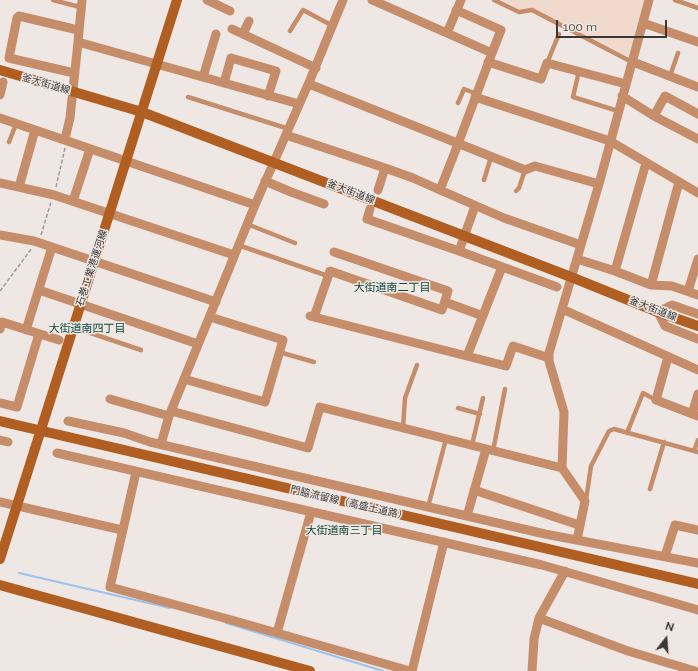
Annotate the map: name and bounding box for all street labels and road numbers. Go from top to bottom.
street label: 釜大街道線 [20,71,72,97]
street label: 釜大街道線 [326,177,376,207]
street label: 石巻工業港運河線 [74,228,110,308]
street label: 釜大街道線 [628,294,678,324]
street label: 門脇流留線（高盛土道路） [289,484,409,522]

